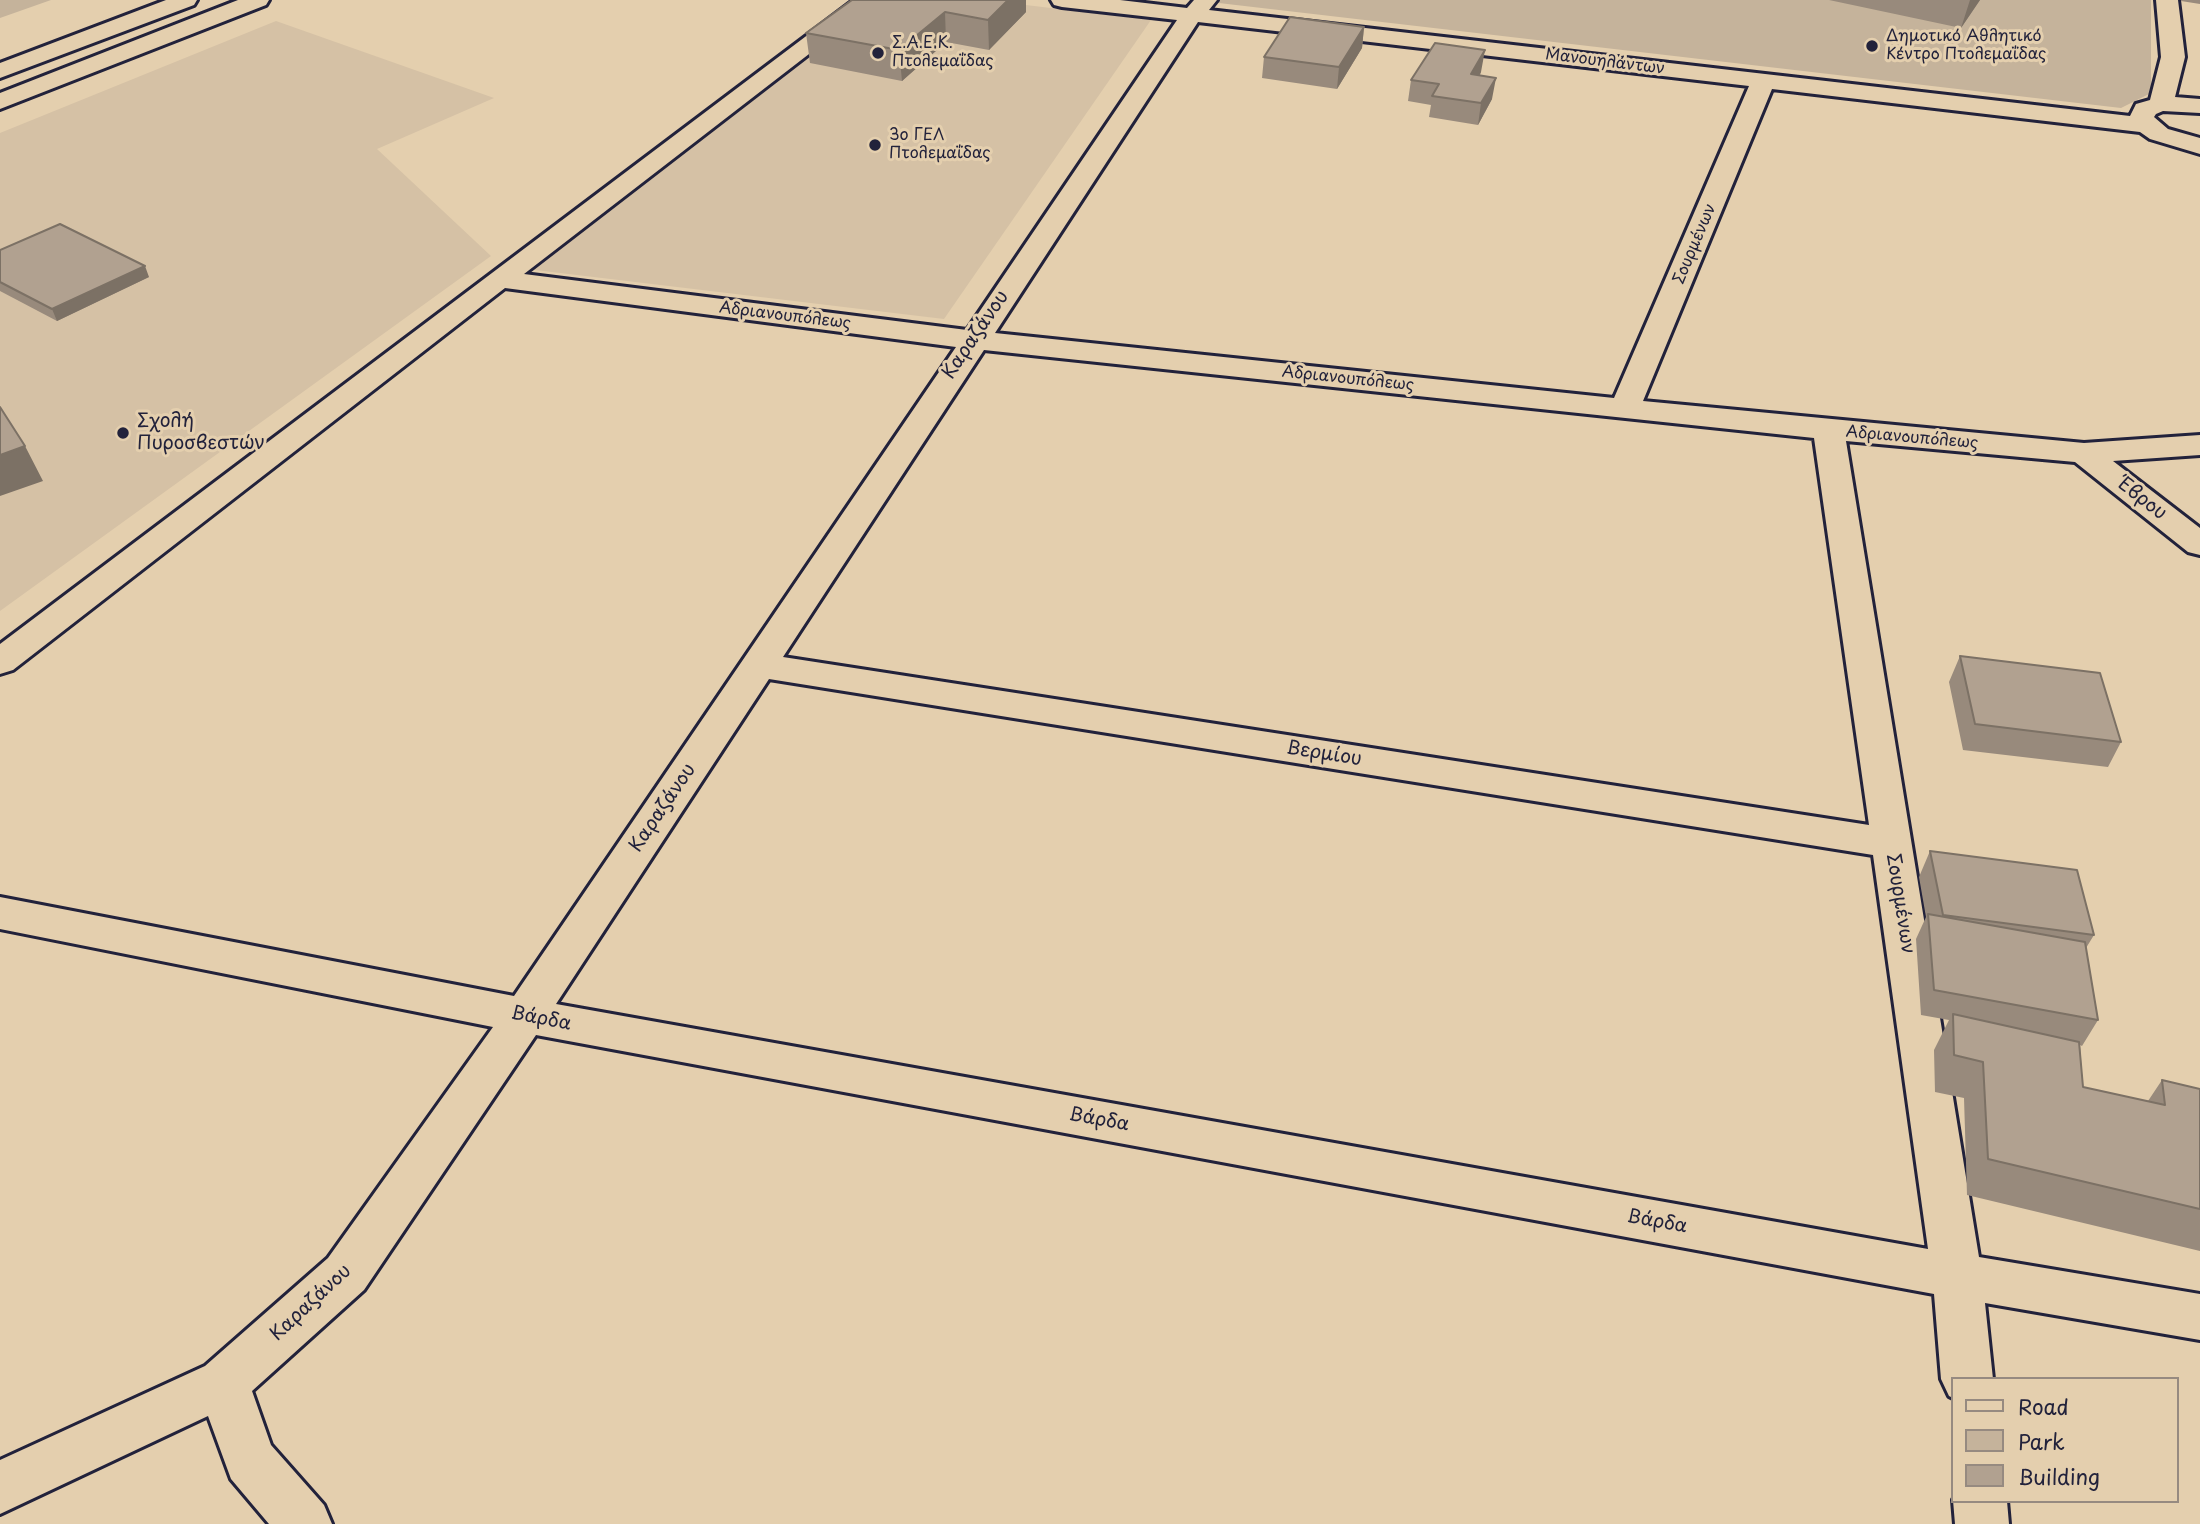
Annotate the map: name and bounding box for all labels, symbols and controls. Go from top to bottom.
place label: Δημοτικό Αθλητικό Κέντρο Πτολεμαΐδας [1886,27,2046,65]
place label: Σ.Α.Ε.Κ. Πτολεμαΐδας [892,34,993,72]
marker: Δημοτικό Αθλητικό Κέντρο Πτολεμαΐδας [1864,38,1880,54]
marker: Σ.Α.Ε.Κ. Πτολεμαΐδας [870,45,886,61]
street label: Μανουηλάντων [1544,45,1666,79]
place label: 3ο ΓΕΛ Πτολεμαΐδας [889,126,990,164]
marker: 3ο ΓΕΛ Πτολεμαΐδας [867,137,883,153]
street label: Σουρμένων [1670,201,1720,287]
street label: Καραζάνου [938,286,1014,384]
street label: Αδριανουπόλεως [718,298,852,334]
street label: Αδριανουπόλεως [1281,363,1415,395]
place label: Σχολή Πυροσβεστών [137,411,265,455]
street label: Αδριανουπόλεως [1845,423,1979,453]
marker: Σχολή Πυροσβεστών [115,425,131,441]
street label: Έβρου [2113,473,2171,525]
street label: Βερμίου [1285,737,1363,771]
street label: Καραζάνου [625,759,701,857]
street label: Σουρμένων [1881,852,1919,956]
street label: Βάρδα [509,1002,573,1036]
street label: Βάρδα [1067,1103,1131,1137]
street label: Βάρδα [1625,1205,1689,1239]
street label: Καραζάνου [266,1260,356,1346]
legend [1952,1377,2179,1503]
text: Road [2018,1390,2069,1422]
text: Park [2018,1425,2065,1457]
text: Building [2018,1460,2100,1492]

